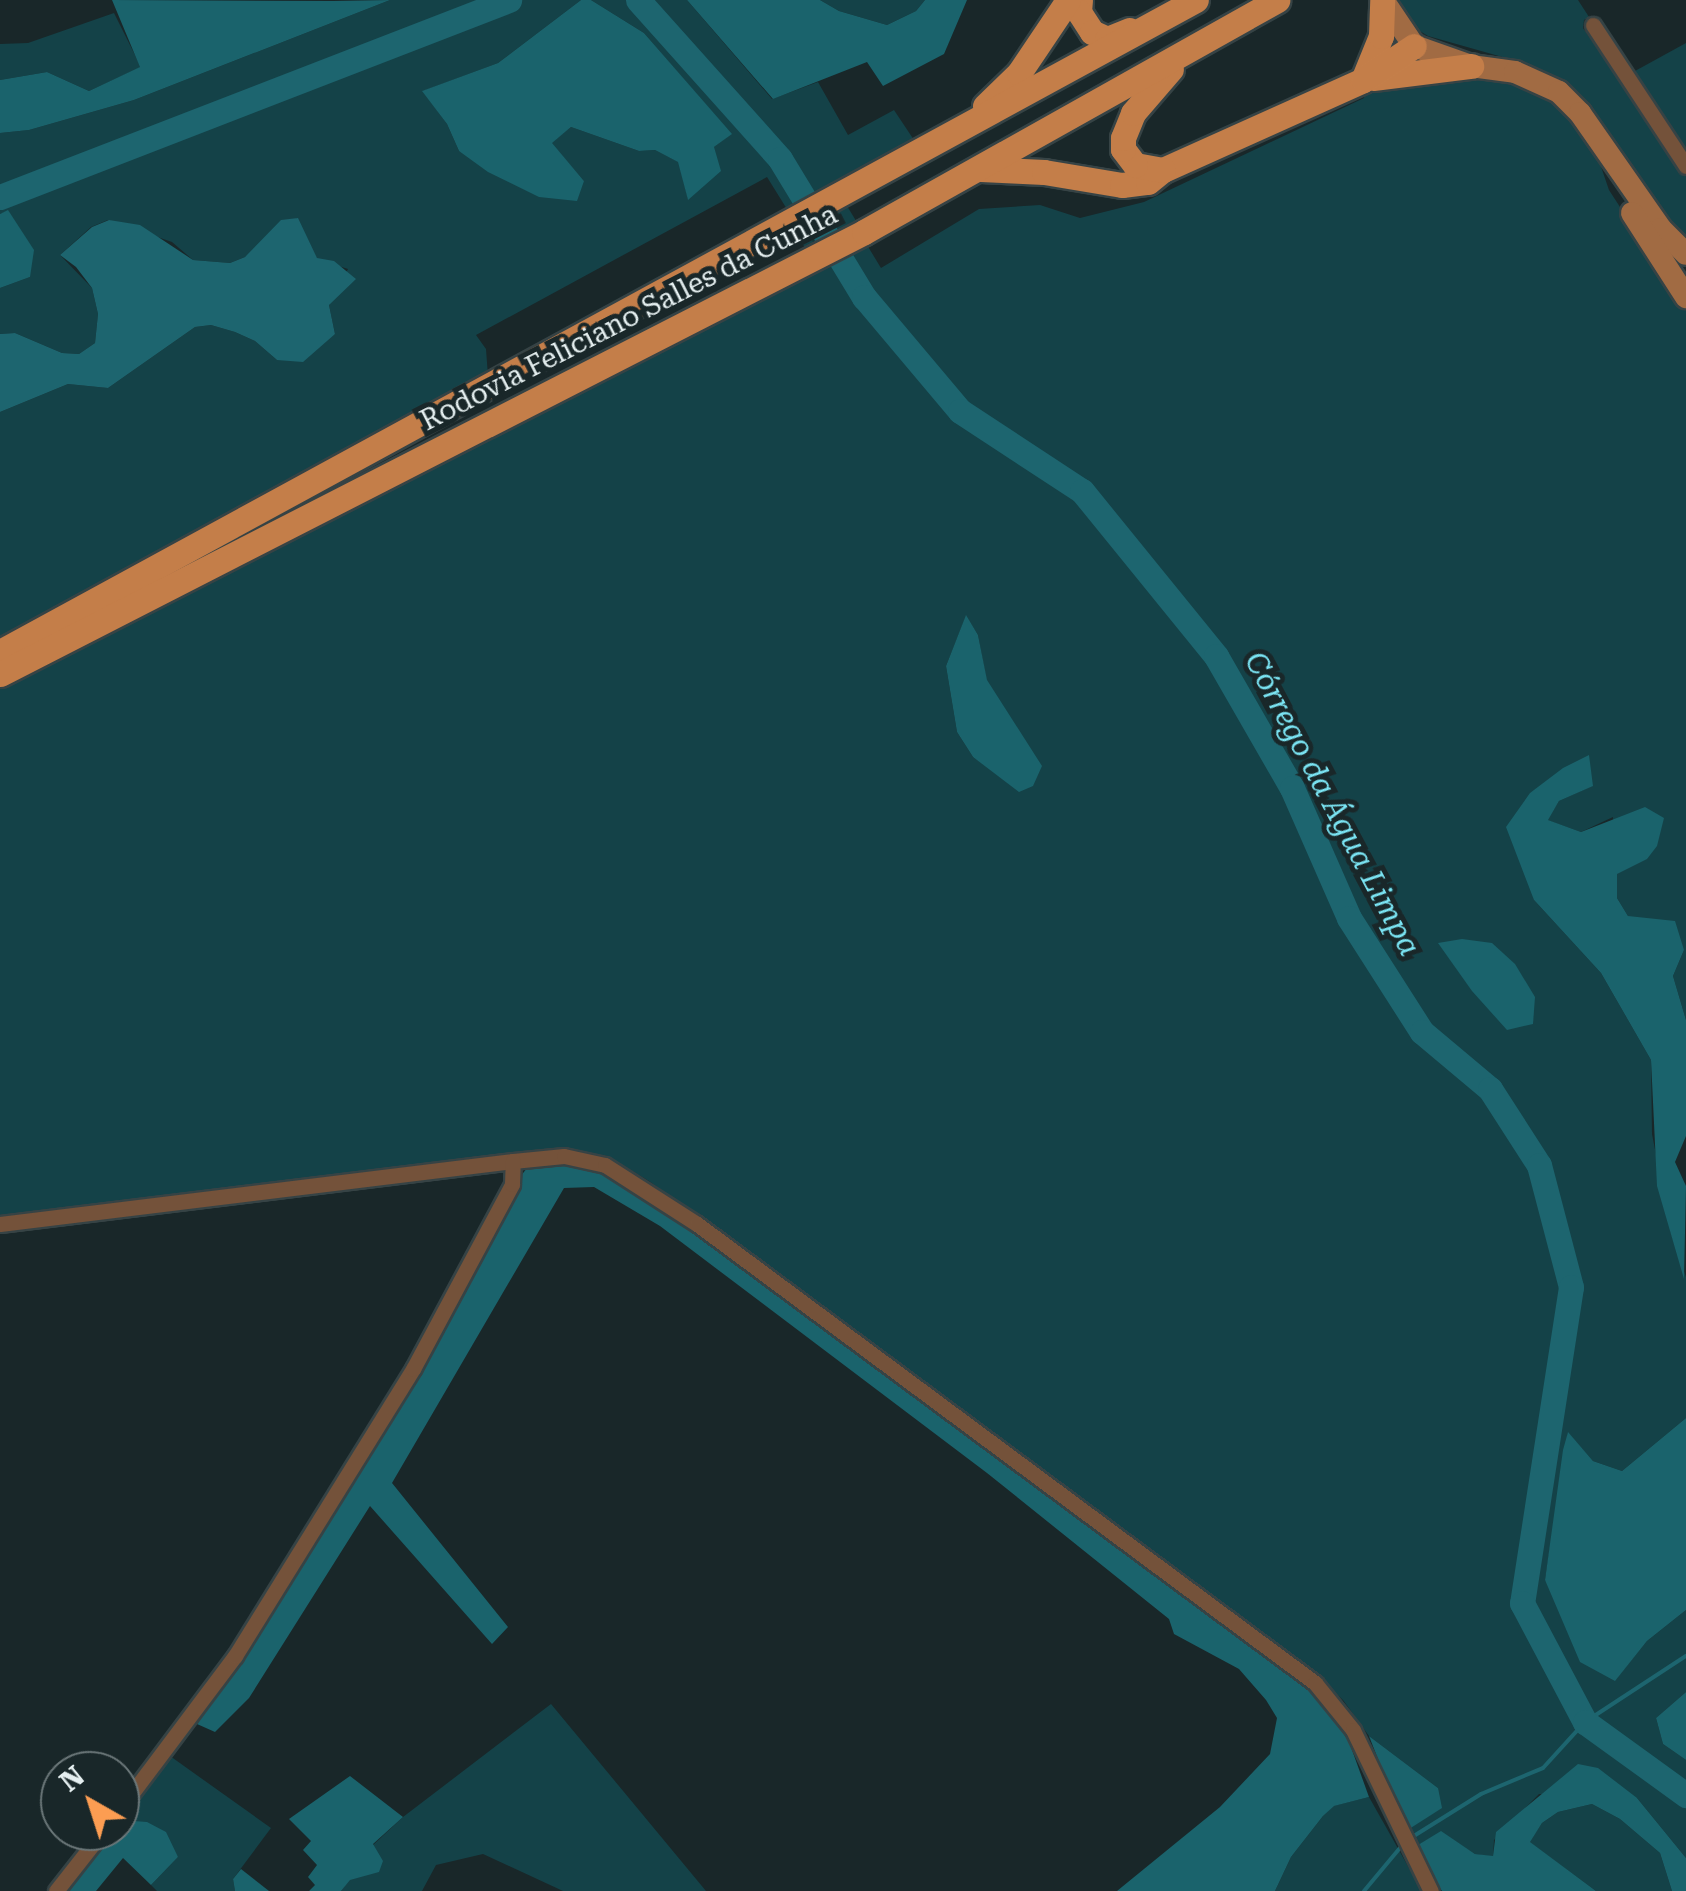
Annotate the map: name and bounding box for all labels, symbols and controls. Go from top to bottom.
street label: Rodovia Feliciano Salles da Cunha [415,198,843,438]
water label: Córrego da Água Limpa [1237,646,1427,962]
north arrow [40,1751,140,1851]
text: N [53,1759,91,1798]

